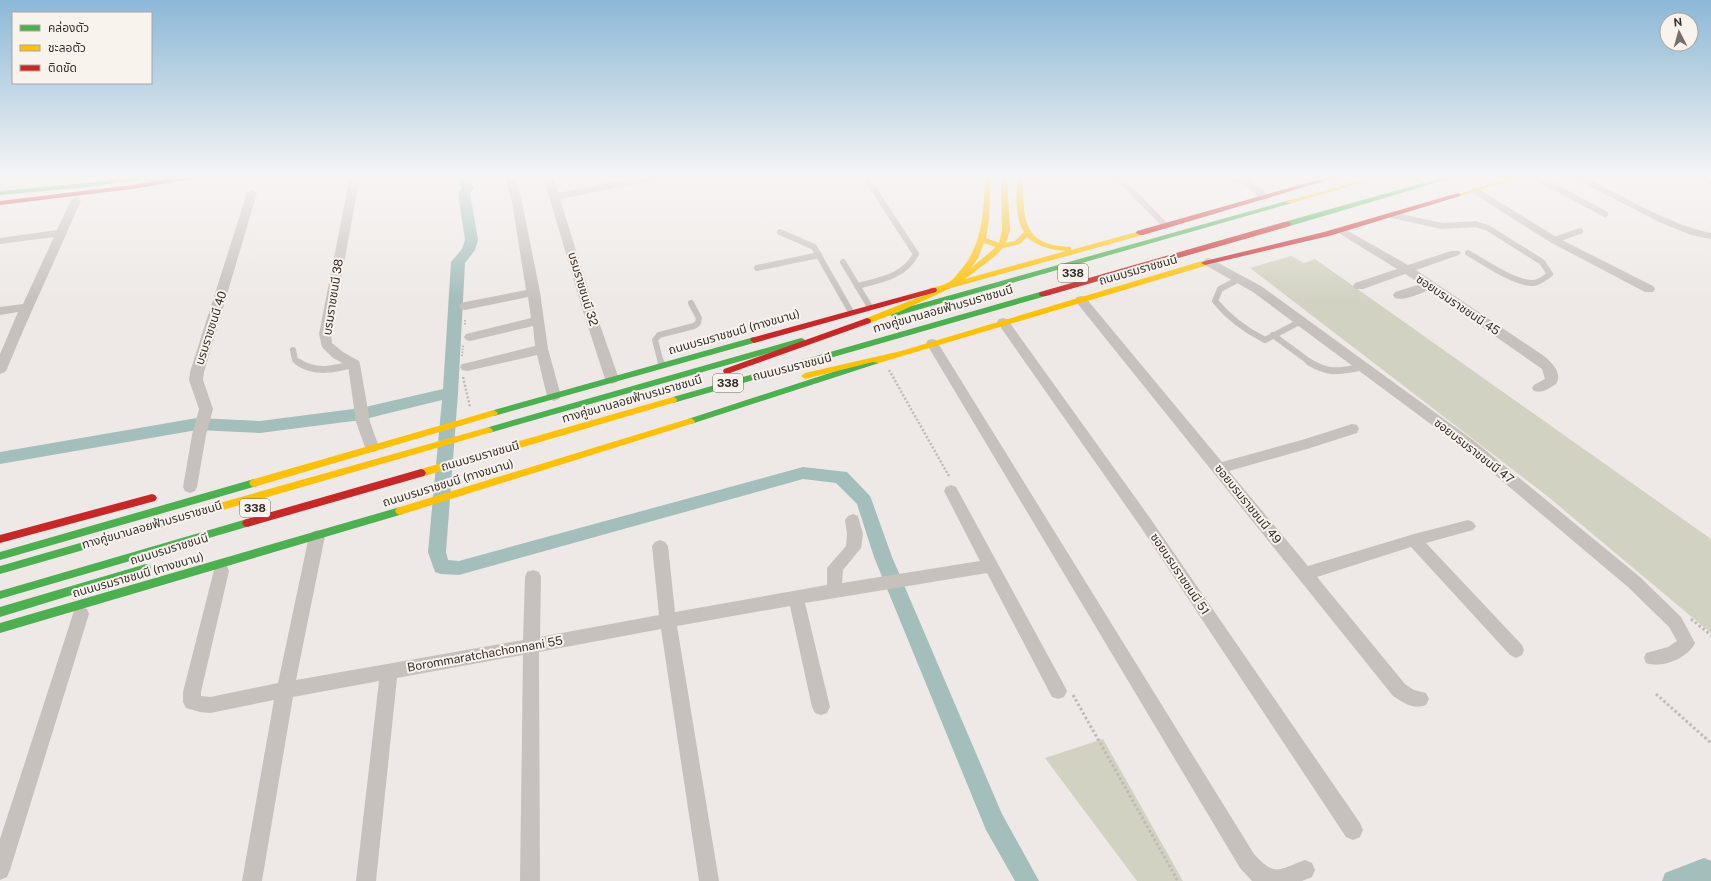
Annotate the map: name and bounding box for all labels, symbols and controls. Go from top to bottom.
legend [12,12,152,84]
north arrow [1659,12,1699,52]
text: N [1673,16,1683,28]
text: คล่องตัว [48,21,89,35]
text: ชะลอตัว [48,41,86,55]
text: ติดขัด [48,61,77,75]
street label: บรมราชชนนี 32 [565,250,601,328]
street label: ถนนบรมราชชนนี [1097,252,1179,288]
street label: บรมราชชนนี 38 [320,258,346,336]
road number: 338 [1058,264,1088,282]
street label: ซอยบรมราชชนนี 45 [1414,272,1503,338]
street label: ทางคู่ขนานลอยฟ้าบรมราชชนนี [871,282,1015,336]
street label: บรมราชชนนี 40 [192,289,230,367]
street label: ถนนบรมราชชนนี (ทางขนาน) [667,307,801,357]
street label: ถนนบรมราชชนนี [751,350,833,384]
street label: ทางคู่ขนานลอยฟ้าบรมราชชนนี [560,372,704,426]
road number: 338 [713,374,743,392]
street label: ซอยบรมราชชนนี 47 [1431,415,1517,487]
street label: ถนนบรมราชชนนี [439,438,521,474]
street label: ถนนบรมราชชนนี (ทางขนาน) [381,456,515,510]
street label: ซอยบรมราชชนนี 49 [1212,462,1284,546]
street label: ทางคู่ขนานลอยฟ้าบรมราชชนนี [80,498,224,552]
road number: 338 [240,499,270,517]
street label: ถนนบรมราชชนนี [128,530,210,568]
street label: ซอยบรมราชชนนี 51 [1148,531,1212,617]
street label: ถนนบรมราชชนนี (ทางขนาน) [71,550,205,600]
street label: Borommaratchachonnani 55 [406,633,564,675]

